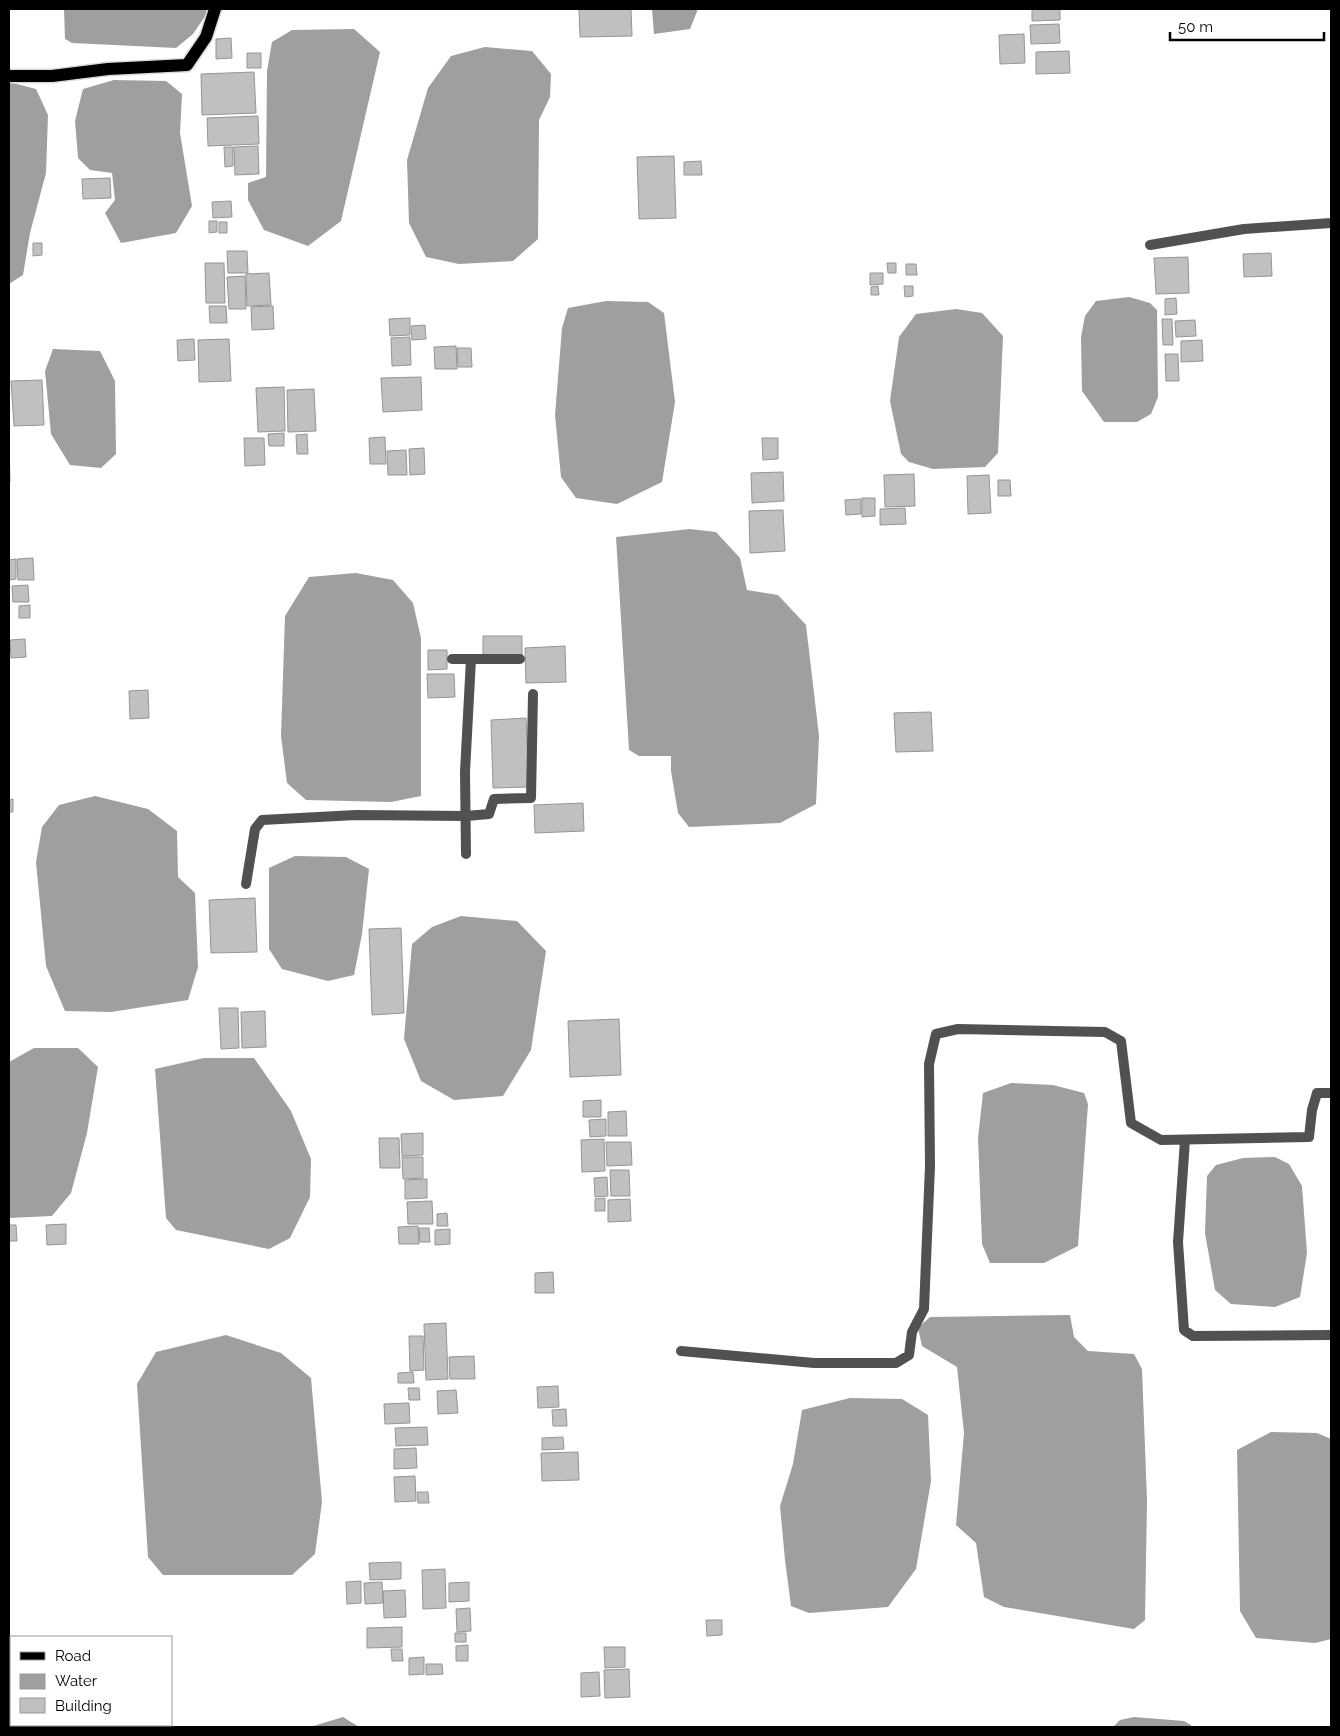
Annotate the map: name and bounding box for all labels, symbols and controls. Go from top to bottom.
scale bar [1170,10,1324,42]
text: 50 m [1178,18,1213,36]
legend [10,1636,172,1726]
text: Road [55,1647,91,1665]
text: Water [55,1672,98,1690]
text: Building [55,1697,112,1715]

